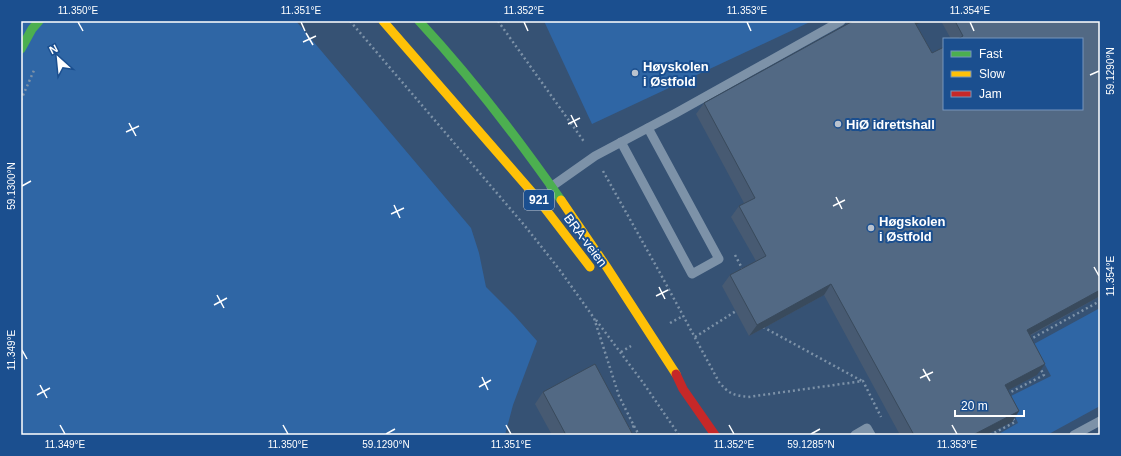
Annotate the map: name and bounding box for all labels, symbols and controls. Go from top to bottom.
text: 11.350°E [58,5,99,16]
text: 11.351°E [281,5,322,16]
text: 11.352°E [504,5,545,16]
text: 11.353°E [727,5,768,16]
text: 11.354°E [950,5,991,16]
north arrow [38,38,78,78]
legend [943,38,1083,110]
text: N [47,42,60,56]
text: Fast [979,47,1003,61]
text: 59.1290°N [1105,47,1116,95]
place label: Høyskolen i Østfold [643,59,709,89]
text: Slow [979,67,1005,81]
marker: Høyskolen i Østfold [630,68,640,78]
text: Jam [979,87,1002,101]
place label: HiØ idrettshall [846,117,935,132]
marker: HiØ idrettshall [833,119,843,129]
text: 59.1300°N [6,162,17,210]
road number: 921 [524,190,554,210]
street label: BRA-veien [561,211,610,270]
place label: Høgskolen i Østfold [879,214,946,244]
marker: Høgskolen i Østfold [866,223,876,233]
text: 11.354°E [1105,255,1116,296]
text: 11.349°E [6,329,17,370]
scale bar [955,392,1024,418]
text: 20 m [961,399,988,413]
text: 11.349°E [45,439,86,450]
text: 11.350°E [268,439,309,450]
text: 59.1290°N [362,439,410,450]
text: 11.351°E [491,439,532,450]
text: 11.352°E [714,439,755,450]
text: 59.1285°N [787,439,835,450]
text: 11.353°E [937,439,978,450]

